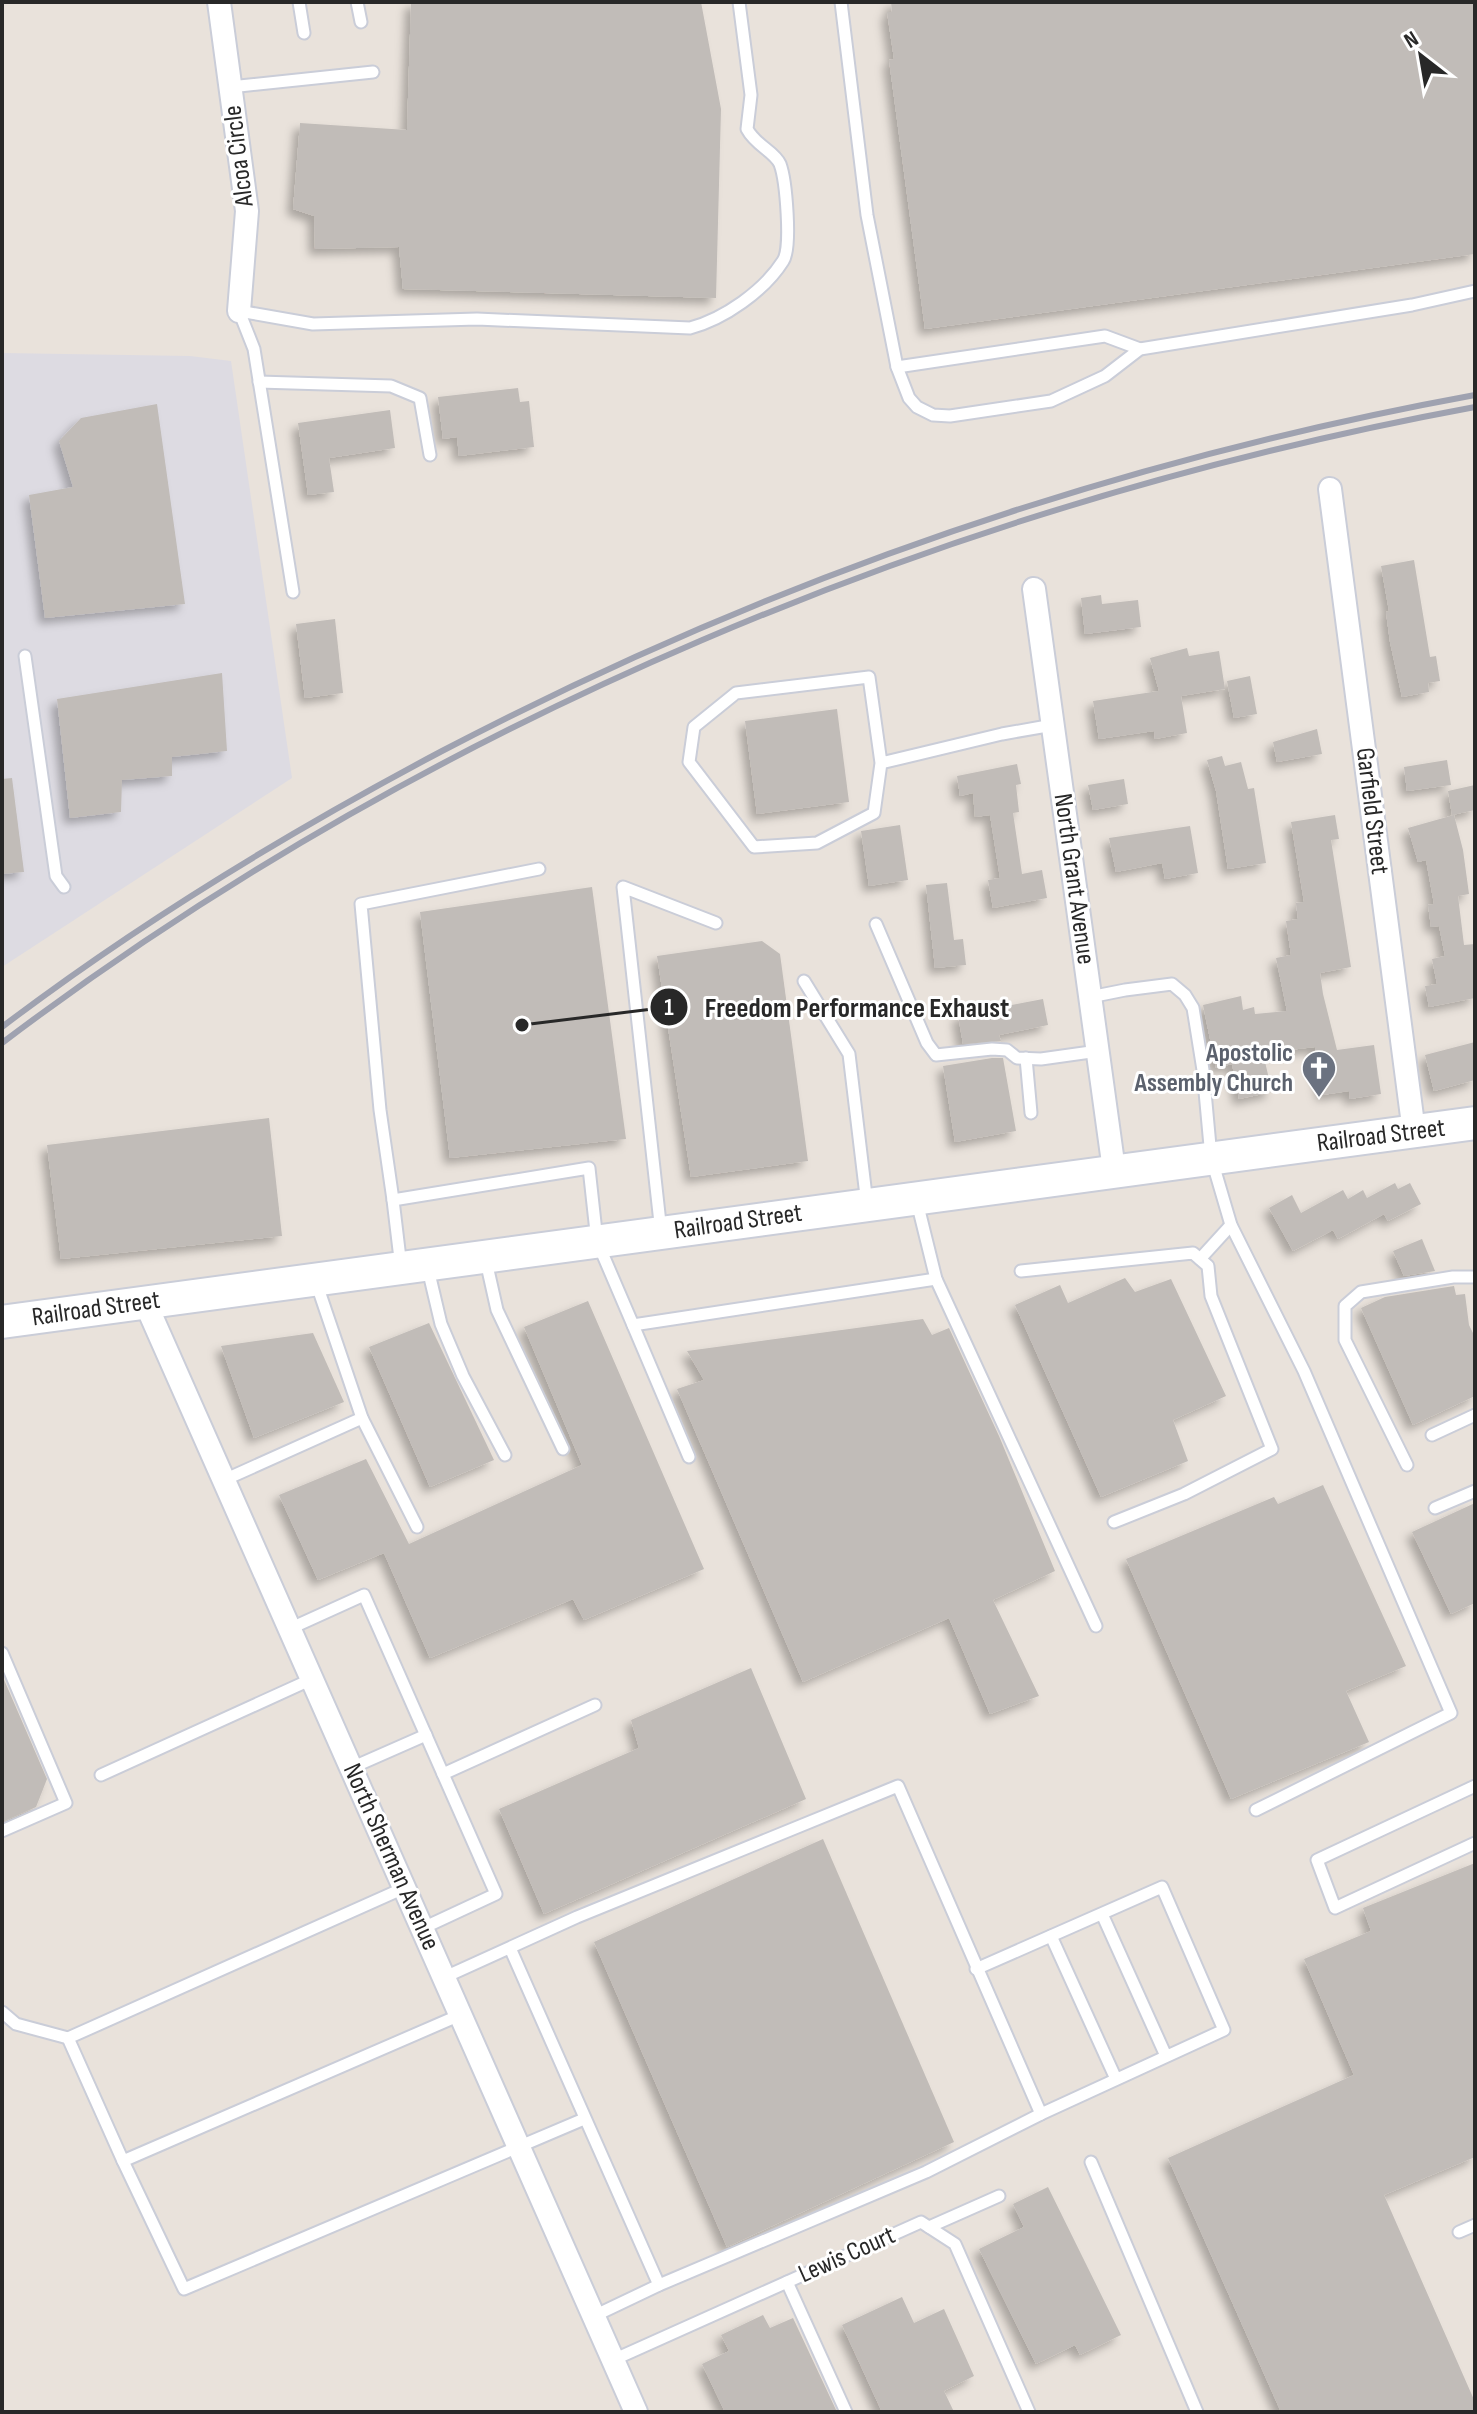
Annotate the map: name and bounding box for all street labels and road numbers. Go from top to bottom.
street label: Alcoa Circle [217,104,261,209]
street label: Garfield Street [1349,746,1395,876]
street label: North Grant Avenue [1047,792,1101,966]
street label: Railroad Street [1315,1113,1447,1159]
street label: Railroad Street [672,1198,804,1246]
street label: Railroad Street [30,1285,162,1333]
street label: North Sherman Avenue [336,1759,446,1955]
street label: Lewis Court [794,2220,900,2290]

